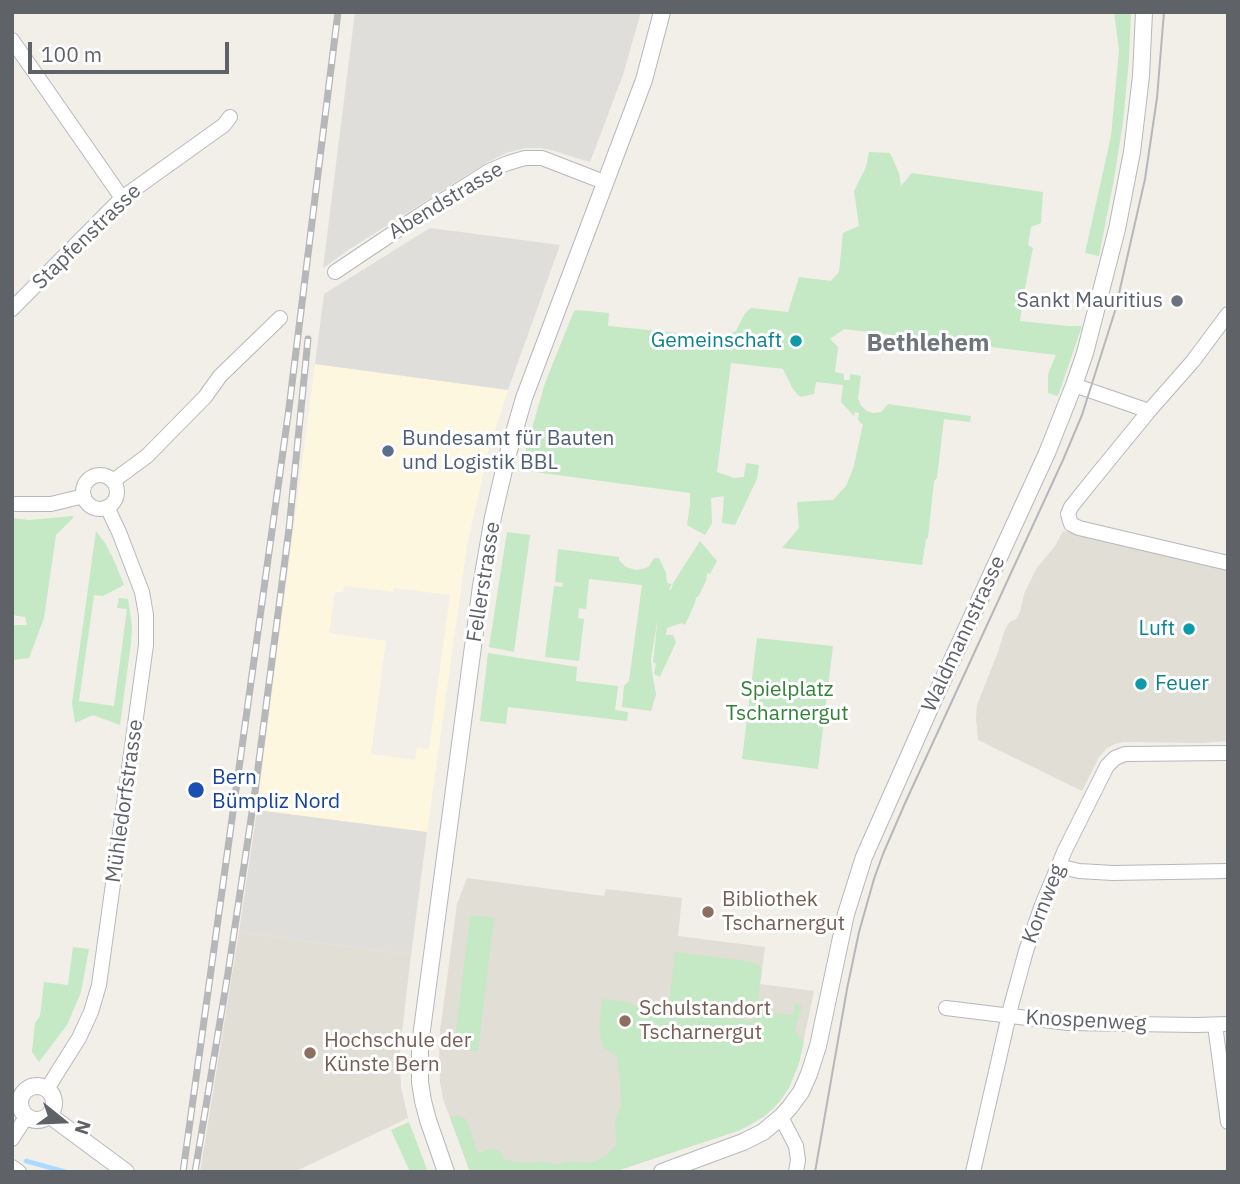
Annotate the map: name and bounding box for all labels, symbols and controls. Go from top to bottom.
scale bar [32,28,233,72]
text: 100 m [41,40,102,68]
street label: Abendstrasse [384,157,508,245]
street label: Stapfenstrasse [27,179,147,295]
place label: Sankt Mauritius [1017,288,1163,314]
marker: Sankt Mauritius [1169,293,1185,309]
place label: Gemeinschaft [651,328,782,354]
district label: Bethlehem [867,330,989,358]
marker: Gemeinschaft [788,333,804,349]
place label: Bundesamt für Bauten und Logistik BBL [402,426,614,476]
marker: Bundesamt für Bauten und Logistik BBL [380,443,396,459]
street label: Fellerstrasse [462,520,506,644]
street label: Waldmannstrasse [917,552,1011,716]
place label: Luft [1139,616,1175,642]
marker: Luft [1181,621,1197,637]
place label: Feuer [1155,671,1209,697]
marker: Feuer [1133,676,1149,692]
park label: Spielplatz Tscharnergut [725,677,849,727]
street label: Mühledorfstrasse [101,718,149,884]
place label: Bern Bümpliz Nord [212,765,340,815]
marker: Bern Bümpliz Nord [186,780,206,800]
street label: Kornweg [1017,861,1071,947]
place label: Bibliothek Tscharnergut [722,887,845,937]
marker: Bibliothek Tscharnergut [700,904,716,920]
place label: Schulstandort Tscharnergut [639,996,771,1046]
street label: Knospenweg [1025,1005,1147,1037]
marker: Schulstandort Tscharnergut [617,1013,633,1029]
place label: Hochschule der Künste Bern [324,1028,471,1078]
marker: Hochschule der Künste Bern [302,1045,318,1061]
north arrow [28,1086,98,1156]
text: N [69,1117,97,1138]

